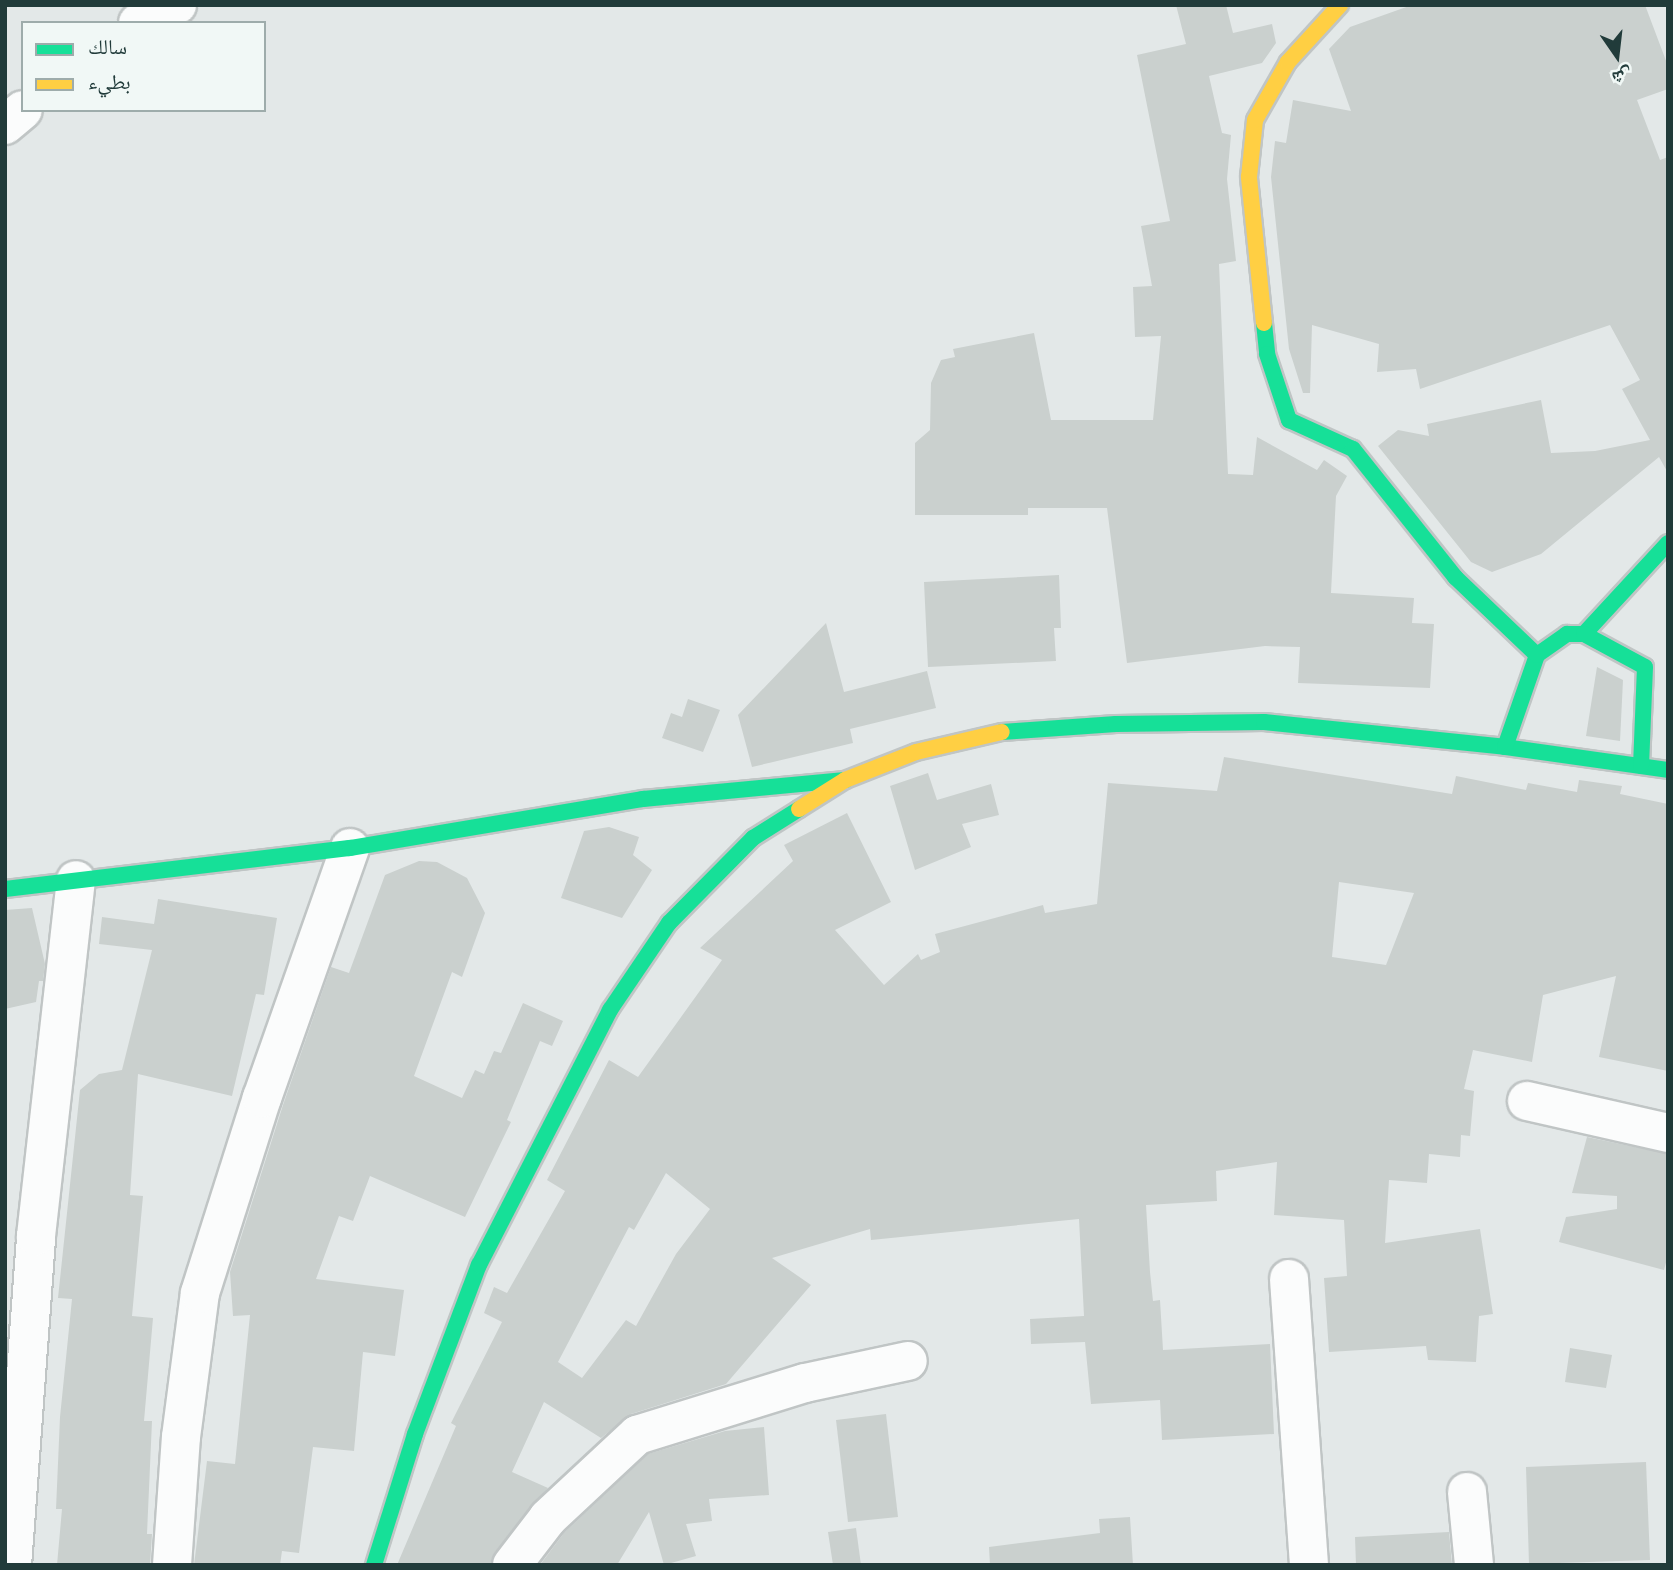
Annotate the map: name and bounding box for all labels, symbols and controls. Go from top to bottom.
legend [21,21,266,112]
north arrow [1582,21,1652,91]
text: سالك [88,34,127,59]
text: ش [1610,63,1635,90]
text: بطيء [88,69,131,94]

